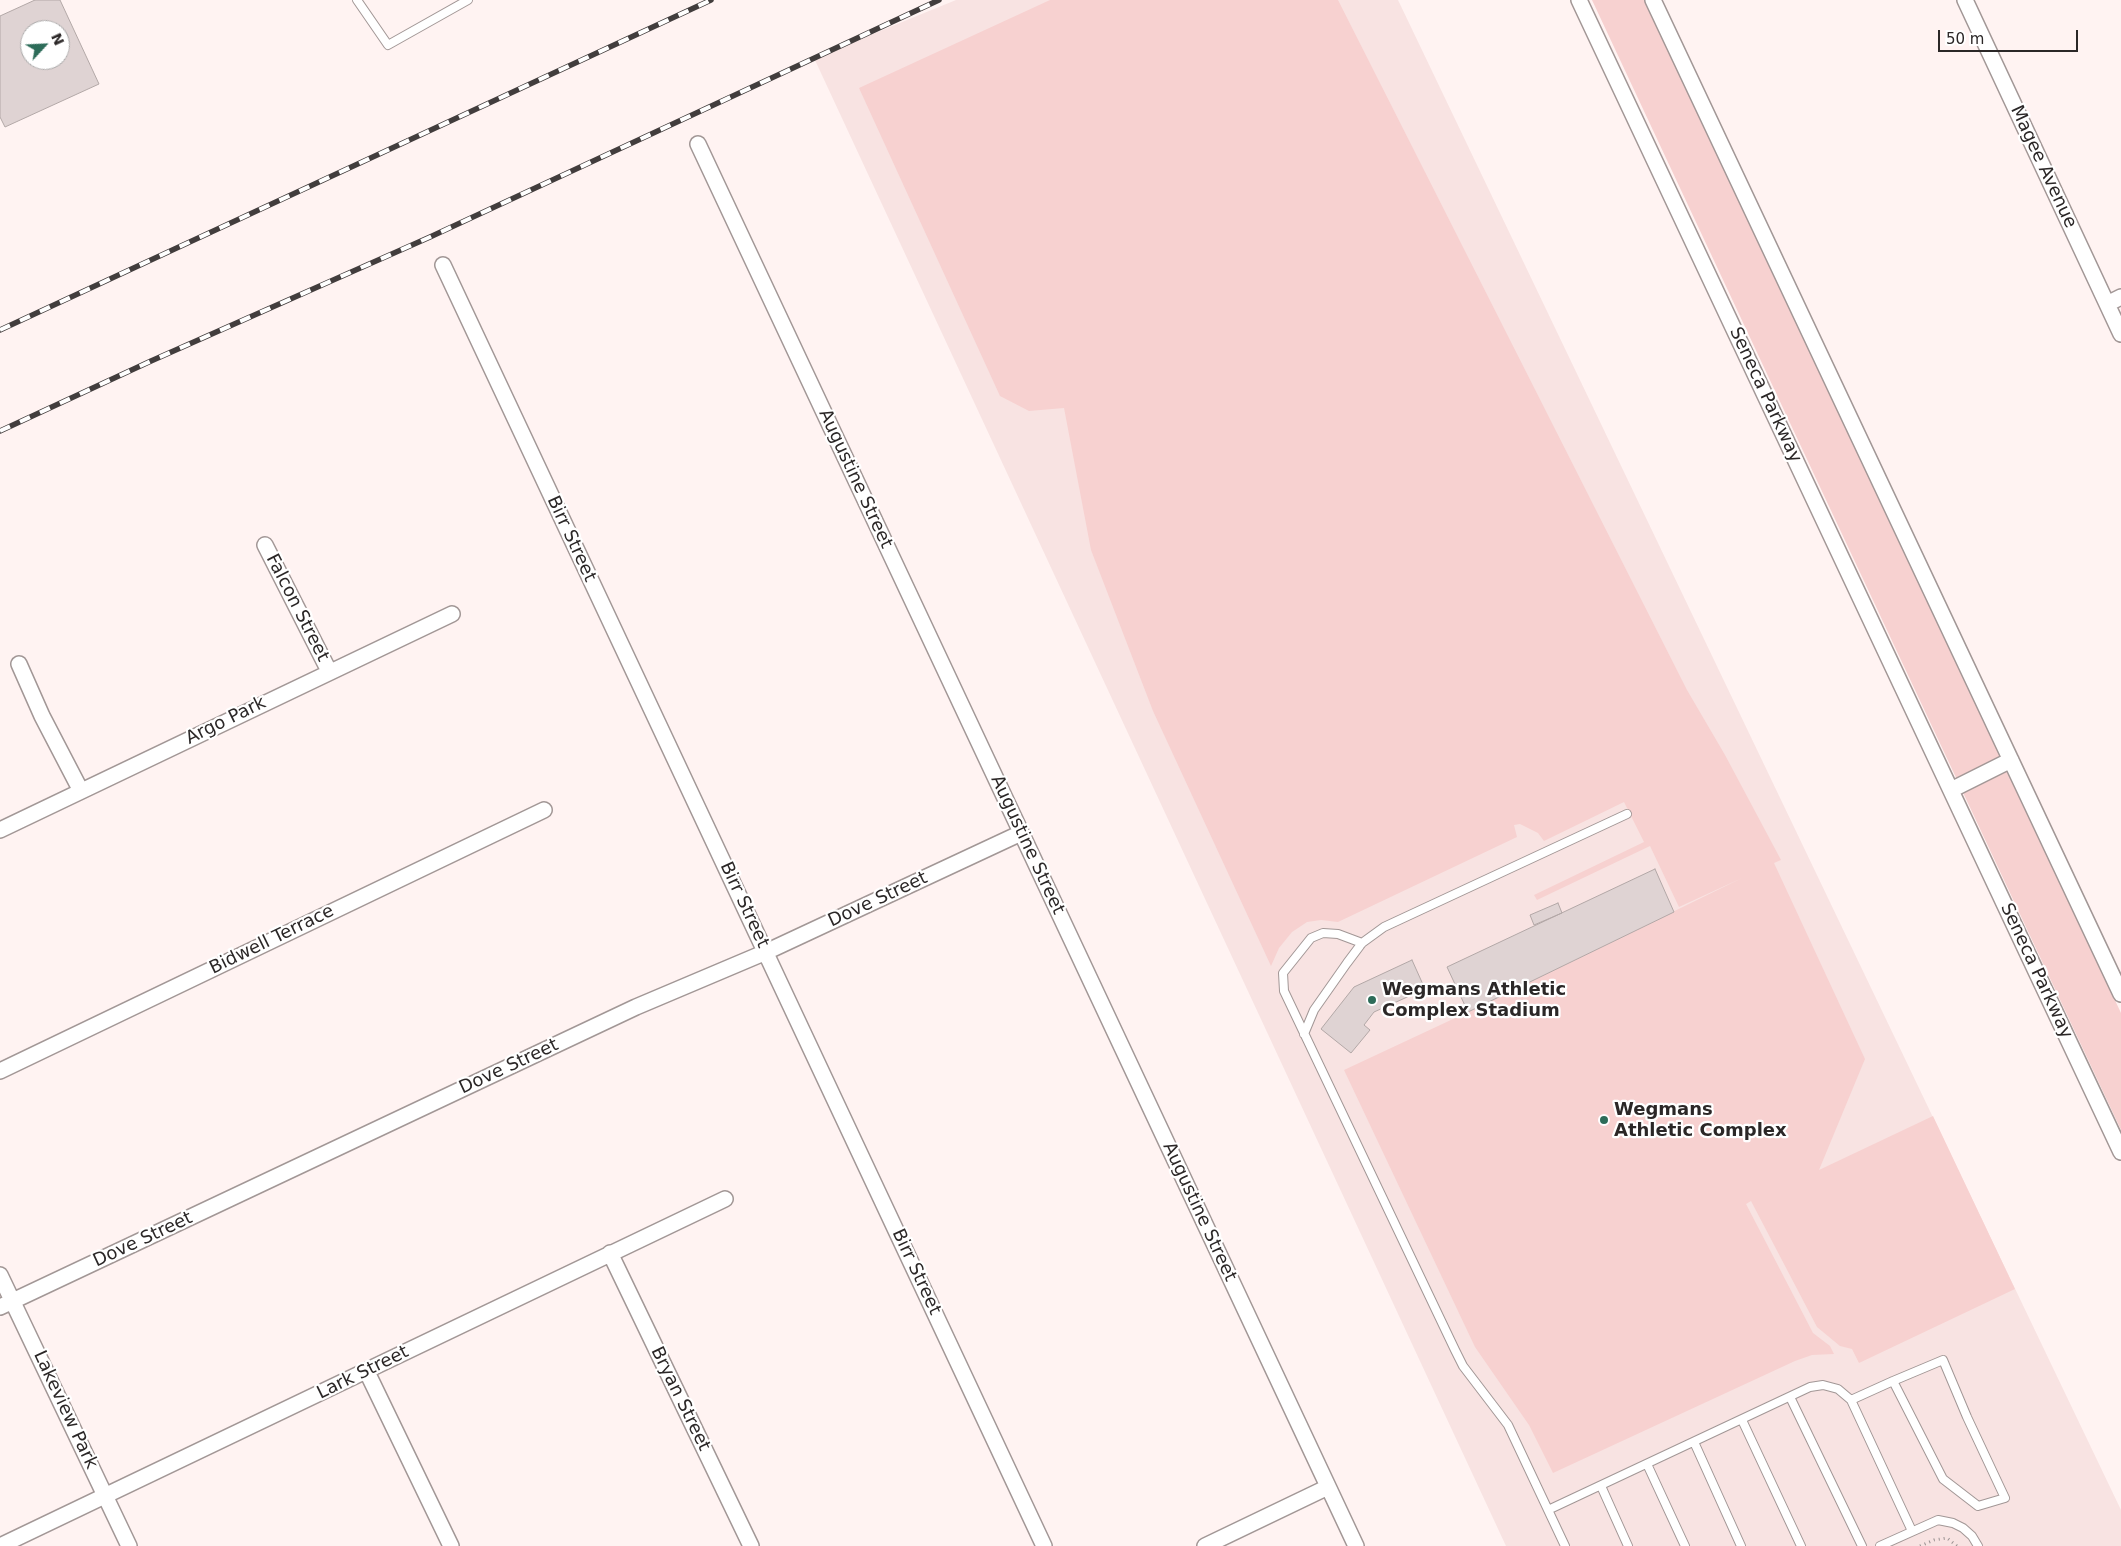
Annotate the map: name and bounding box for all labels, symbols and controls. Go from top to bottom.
north arrow [20,20,70,70]
scale bar [1941,20,2081,52]
text: N [48,30,67,48]
text: 50 m [1946,30,1984,48]
street label: Magee Avenue [2005,102,2081,232]
street label: Seneca Parkway [1724,324,1806,466]
street label: Augustine Street [813,406,897,552]
street label: Birr Street [542,493,600,585]
street label: Falcon Street [261,551,333,665]
street label: Argo Park [182,692,270,750]
street label: Augustine Street [985,772,1069,918]
street label: Birr Street [715,859,773,951]
street label: Dove Street [825,868,931,932]
street label: Seneca Parkway [1995,900,2077,1042]
street label: Bidwell Terrace [206,901,338,979]
place label: Wegmans Athletic Complex Stadium [1382,979,1566,1022]
marker: Wegmans Athletic Complex Stadium [1366,994,1378,1006]
street label: Dove Street [456,1035,562,1099]
place label: Wegmans Athletic Complex [1614,1099,1787,1142]
marker: Wegmans Athletic Complex [1598,1114,1610,1126]
street label: Augustine Street [1157,1139,1241,1285]
street label: Dove Street [90,1208,196,1272]
street label: Birr Street [887,1226,945,1318]
street label: Lark Street [314,1342,412,1404]
street label: Bryan Street [645,1343,715,1455]
street label: Lakeview Park [28,1347,102,1473]

